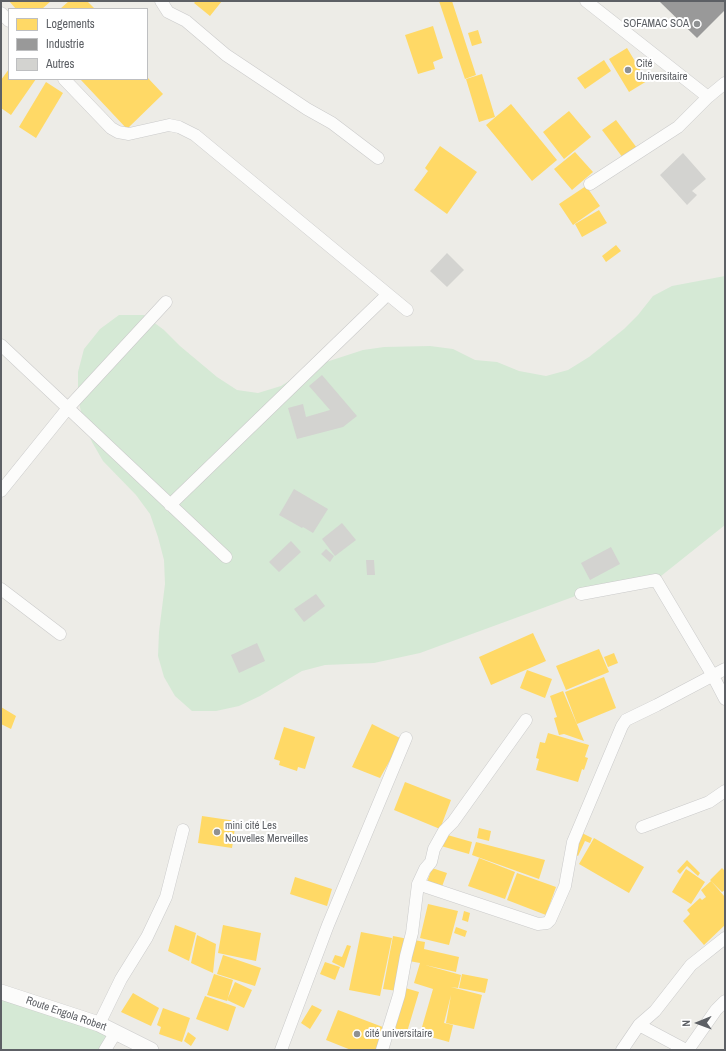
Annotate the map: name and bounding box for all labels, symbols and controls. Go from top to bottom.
legend [8,8,148,80]
text: Logements [46,16,95,32]
place label: SOFAMAC SOA [623,17,689,31]
marker: SOFAMAC SOA [692,19,702,29]
text: Industrie [46,36,84,52]
text: Autres [46,56,74,72]
place label: Cité Universitaire [636,57,688,83]
marker: Cité Universitaire [623,65,633,75]
place label: mini cité Les Nouvelles Merveilles [225,819,308,845]
marker: mini cité Les Nouvelles Merveilles [212,827,222,837]
street label: Route Engola Robert [24,994,108,1034]
north arrow [678,1003,718,1043]
text: N [679,1020,693,1027]
place label: cité universitaire [365,1027,432,1041]
marker: cité universitaire [352,1029,362,1039]

